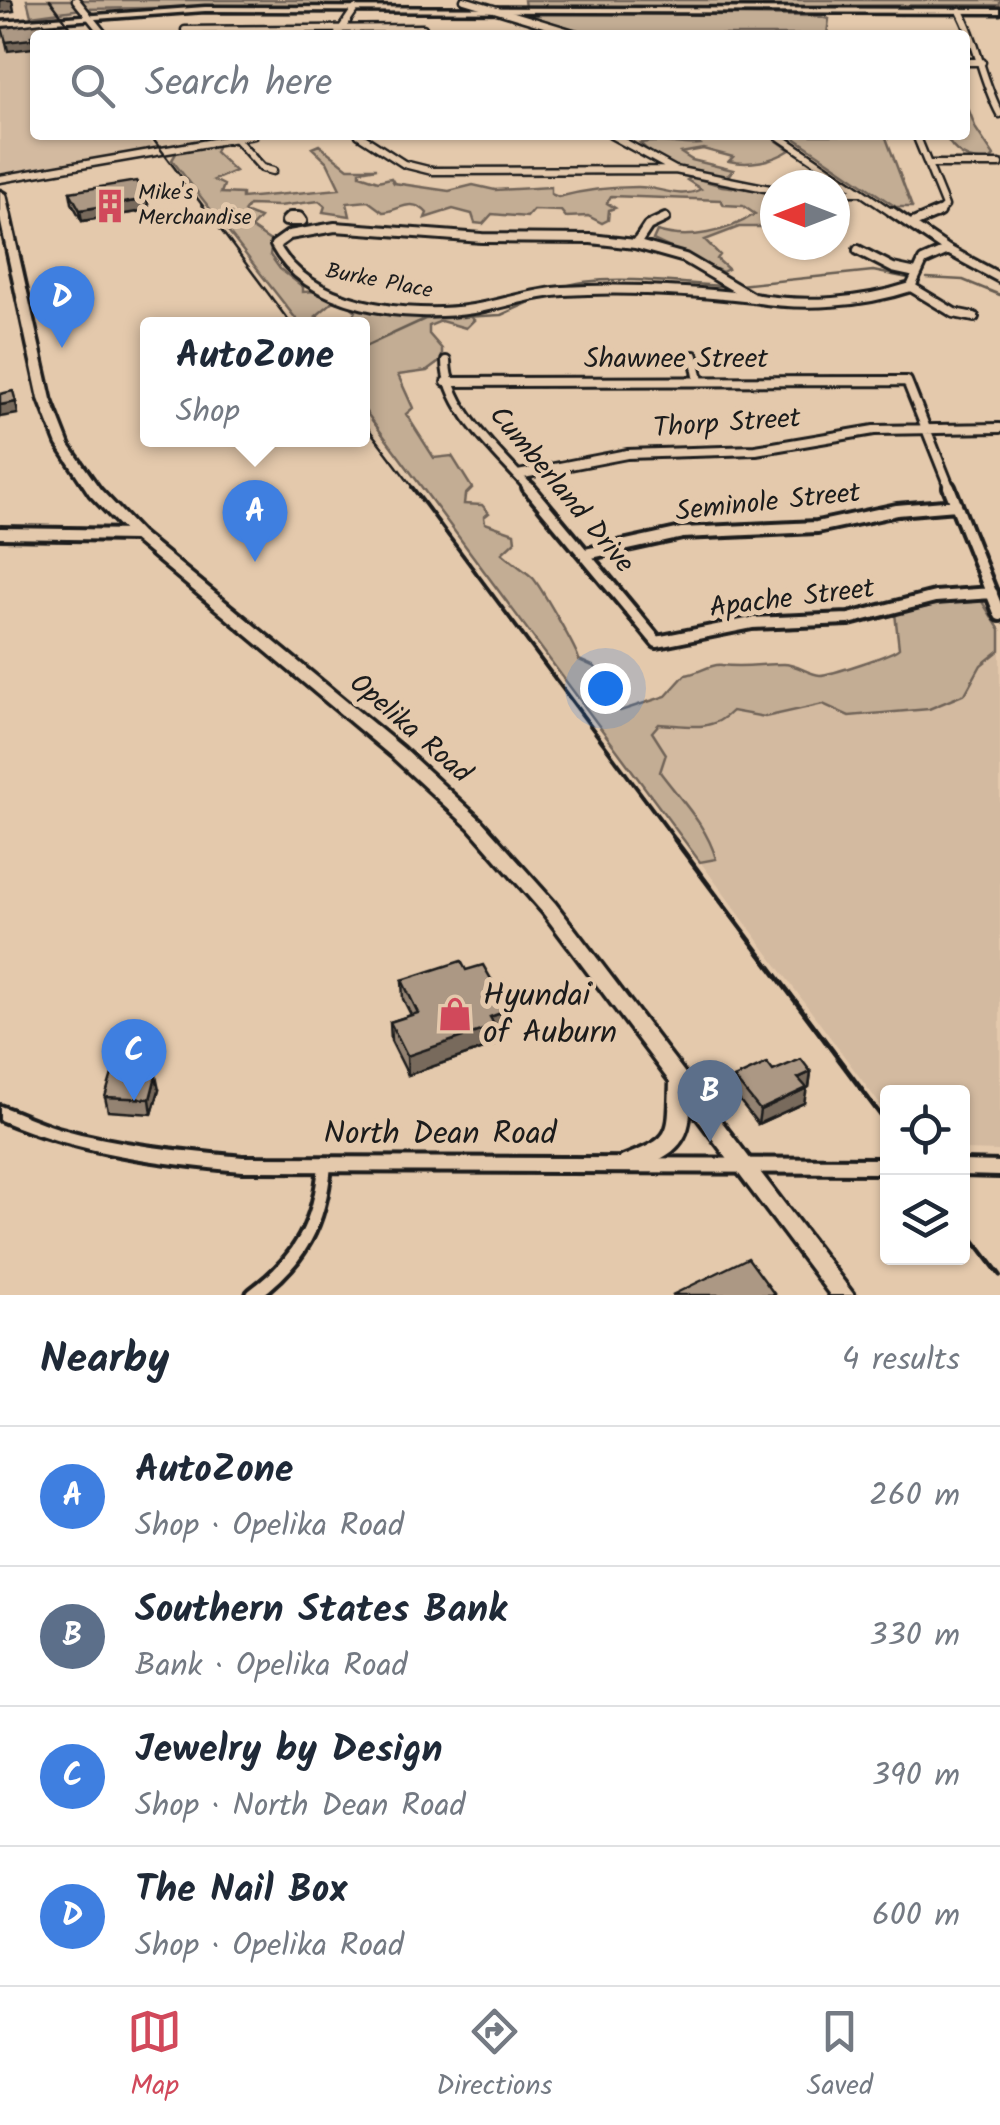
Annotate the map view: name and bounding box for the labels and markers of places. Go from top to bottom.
place label: Mike's Merchandise [138,176,252,236]
building icon: Mike's Merchandise [91,187,129,225]
pin: D [30,266,94,348]
pin: A [222,480,288,562]
place label: Hyundai of Auburn [483,971,617,1059]
shop icon: Hyundai of Auburn [436,995,474,1033]
pin: C [102,1018,166,1101]
pin: B [678,1060,742,1142]

